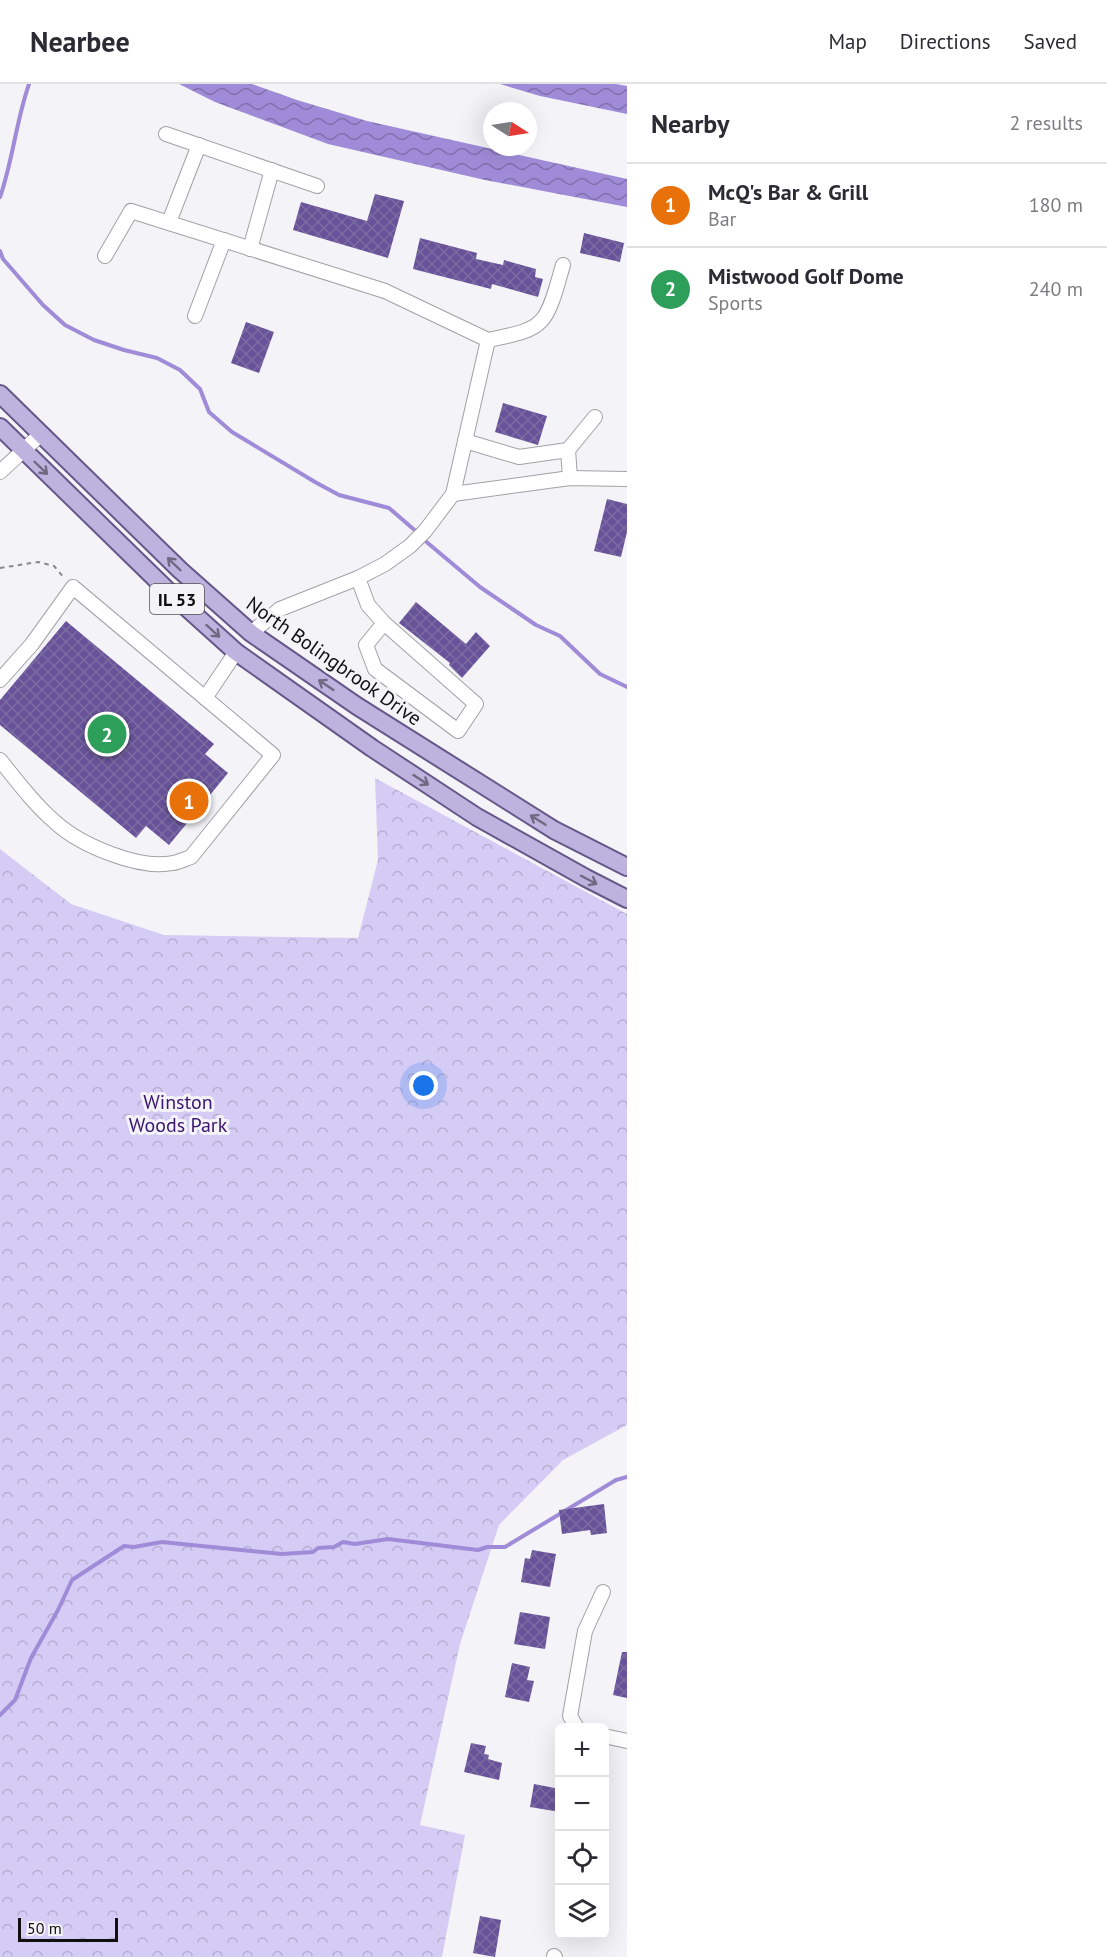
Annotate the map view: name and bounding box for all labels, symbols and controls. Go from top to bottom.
text: Nearbee [30,23,130,60]
text: Map [828,28,867,55]
text: Directions [900,28,991,55]
text: Saved [1024,28,1077,55]
north arrow [483,102,537,156]
text: Nearby [651,107,729,140]
text: 2 results [1010,110,1083,136]
text: McQ's Bar & Grill [708,178,868,206]
text: 1 [665,192,676,218]
text: 180 m [1029,192,1083,218]
text: Bar [708,206,736,232]
text: Mistwood Golf Dome [708,262,904,290]
text: 2 [665,276,676,302]
text: 240 m [1029,276,1083,302]
text: Sports [708,290,763,316]
one-way arrow [34,461,49,475]
one-way arrow [166,556,181,571]
road number: IL 53 [150,584,204,614]
street label: North Bolingbrook Drive [241,591,427,731]
one-way arrow [205,624,220,638]
one-way arrow [318,678,335,691]
pin: 2 [88,712,126,756]
one-way arrow [412,775,429,787]
pin: 1 [170,778,208,824]
one-way arrow [530,813,547,825]
one-way arrow [580,874,597,886]
your location [409,1071,438,1100]
park label: Winston Woods Park [129,1089,228,1138]
map controls [555,1723,609,1939]
button: + [555,1723,609,1777]
button: − [555,1777,609,1831]
button: locate [555,1831,609,1885]
button: layers [555,1885,609,1939]
scale bar [18,1915,118,1942]
text: 50 m [27,1918,62,1938]

